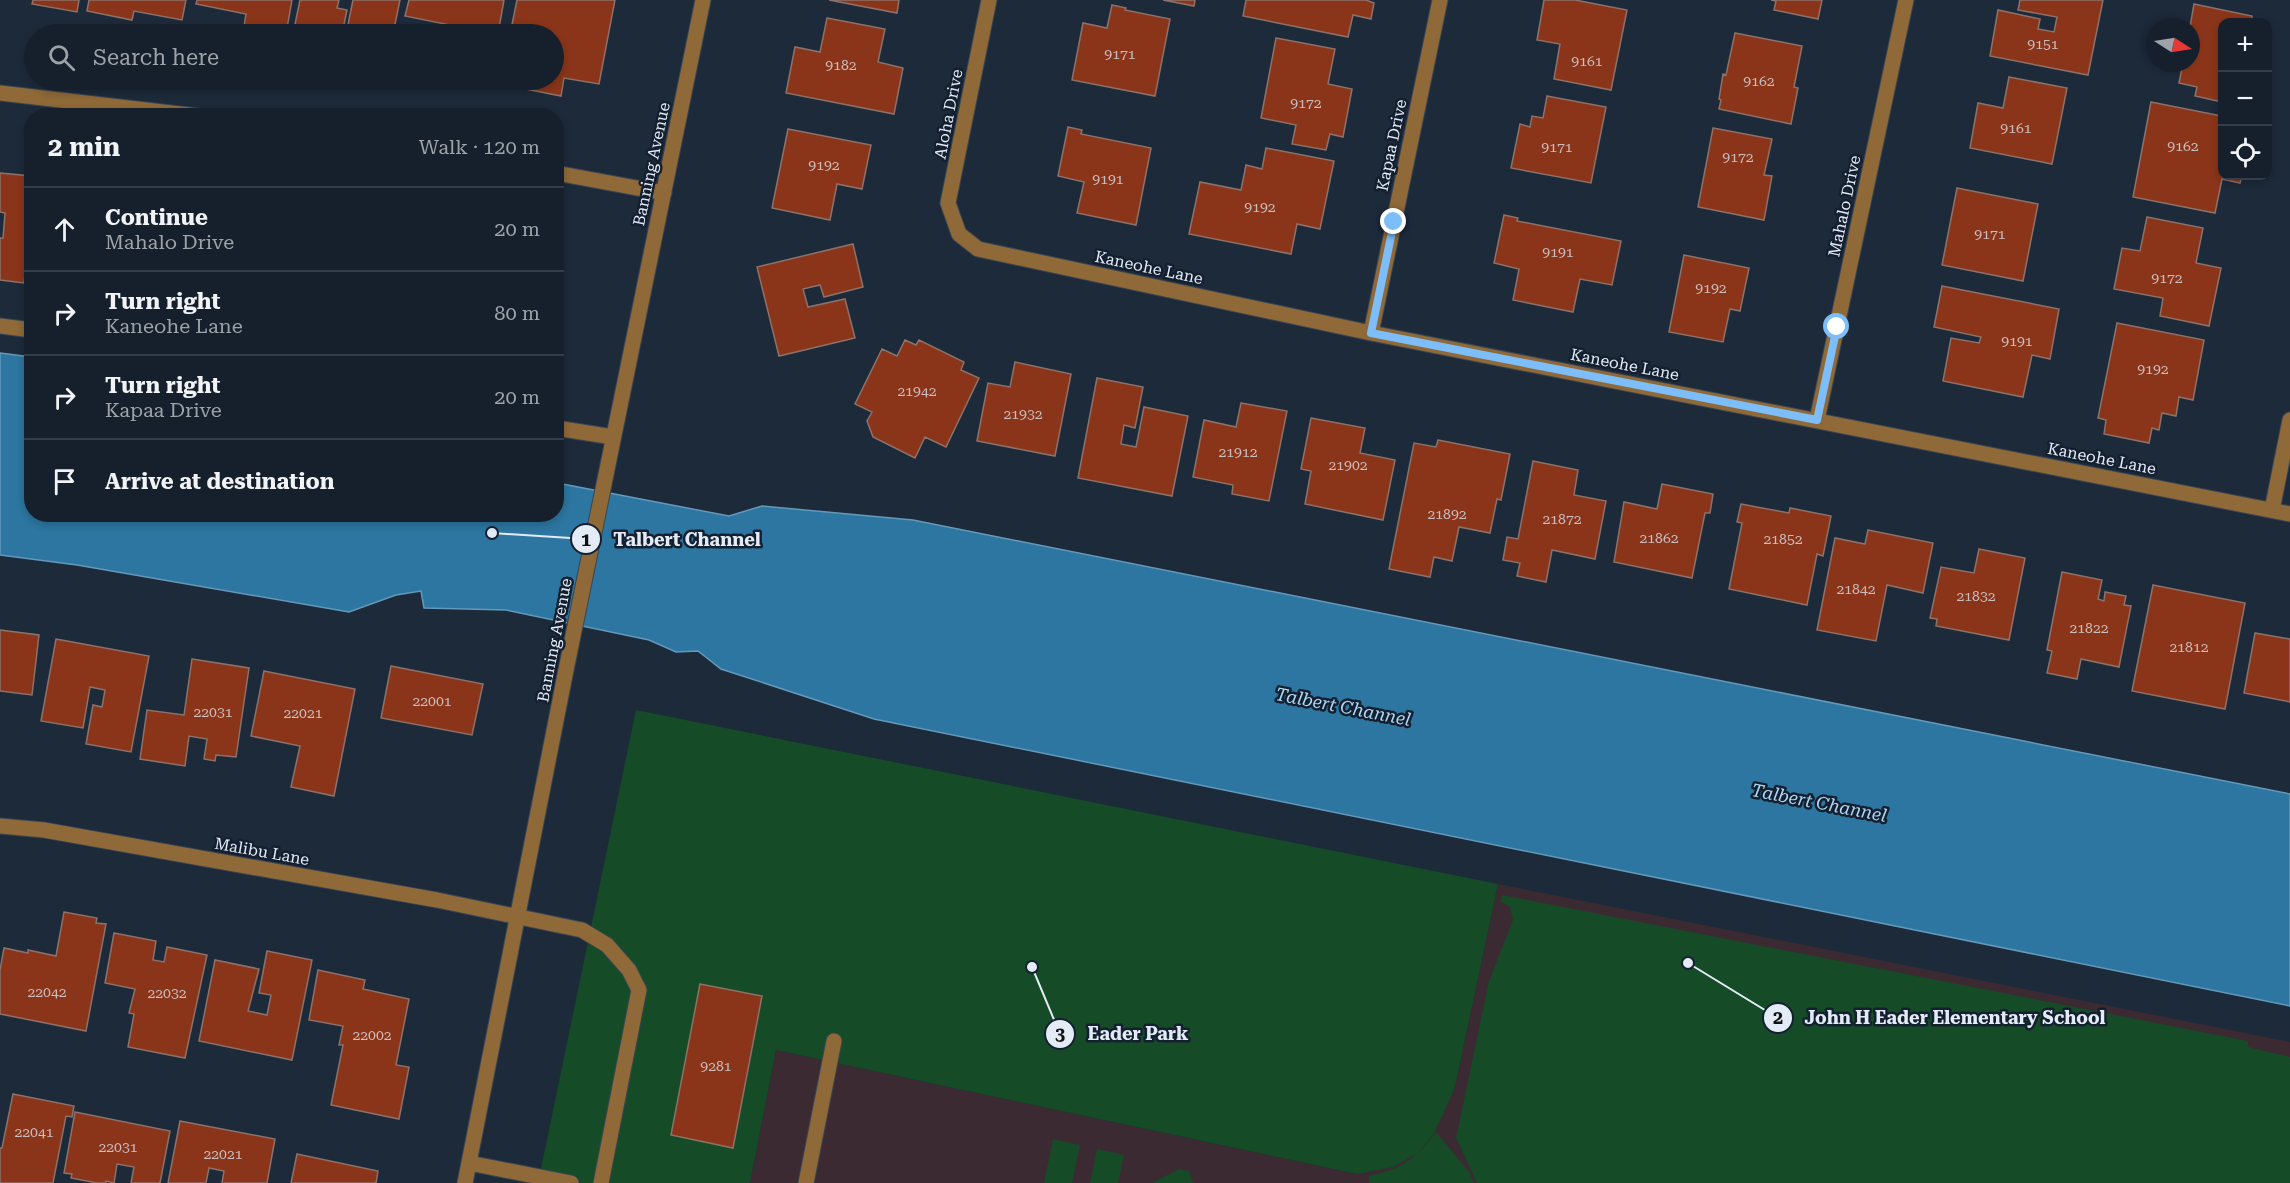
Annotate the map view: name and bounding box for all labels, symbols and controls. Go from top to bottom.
north arrow [2146,18,2200,72]
map controls [2218,18,2272,180]
button: + [2218,18,2272,72]
search box [24,24,564,90]
house number: 9151 [2027,36,2059,52]
icon: search [45,41,78,74]
text: Search here [93,45,219,70]
house number: 9171 [1104,46,1136,62]
house number: 9161 [1571,53,1603,69]
house number: 9182 [825,57,857,73]
street label: Aloha Drive [930,67,967,161]
button: − [2218,72,2272,126]
house number: 9162 [1743,73,1775,89]
house number: 9172 [1290,95,1322,111]
street label: Kapaa Drive [1372,97,1411,193]
street label: Banning Avenue [629,100,674,228]
house number: 9161 [2000,120,2032,136]
button: locate [2218,126,2272,180]
text: 2 min [48,132,120,162]
text: Walk · 120 m [419,135,540,159]
house number: 9162 [2167,138,2199,154]
house number: 9171 [1541,139,1573,155]
house number: 9172 [1722,149,1754,165]
street label: Mahalo Drive [1824,153,1865,259]
house number: 9192 [808,157,840,173]
house number: 9191 [1092,171,1124,187]
house number: 9192 [1244,199,1276,215]
text: Continue [105,205,208,230]
route end [1380,208,1406,234]
icon: ahead [48,213,81,246]
text: 20 m [494,217,540,241]
house number: 9171 [1974,226,2006,242]
text: Mahalo Drive [105,230,234,254]
house number: 9191 [1542,244,1574,260]
street label: Kaneohe Lane [1093,247,1205,288]
house number: 9172 [2151,270,2183,286]
house number: 9192 [1695,280,1727,296]
text: Turn right [105,289,220,314]
icon: right [48,297,81,330]
text: 80 m [494,301,540,325]
route start [1823,313,1849,339]
text: Kaneohe Lane [105,314,243,338]
house number: 9191 [2001,333,2033,349]
street label: Kaneohe Lane [1569,345,1681,384]
house number: 9192 [2137,361,2169,377]
text: Turn right [105,373,220,398]
icon: right [48,381,81,414]
house number: 21942 [897,383,937,399]
text: 20 m [494,385,540,409]
text: Kapaa Drive [105,398,222,422]
house number: 21932 [1003,406,1043,422]
street label: Kaneohe Lane [2046,439,2158,478]
house number: 21912 [1218,444,1258,460]
house number: 21902 [1328,457,1368,473]
icon: arrive [48,465,81,498]
text: Arrive at destination [105,469,334,494]
house number: 21892 [1427,506,1467,522]
house number: 21872 [1542,511,1582,527]
callout: Talbert Channel [571,521,772,557]
text: 1 [581,529,591,550]
text: Talbert Channel [613,529,761,550]
house number: 21862 [1639,530,1679,546]
house number: 21852 [1763,531,1803,547]
street label: Banning Avenue [533,576,576,704]
house number: 21842 [1836,581,1876,597]
house number: 21832 [1956,588,1996,604]
house number: 21822 [2069,620,2109,636]
house number: 21812 [2169,639,2209,655]
water label: Talbert Channel [1274,683,1413,730]
house number: 22001 [412,693,452,709]
house number: 22031 [193,704,233,720]
house number: 22021 [283,705,323,721]
water label: Talbert Channel [1750,779,1889,826]
street label: Malibu Lane [213,834,311,869]
house number: 22042 [27,984,67,1000]
house number: 22032 [147,985,187,1001]
callout: John H Eader Elementary School [1763,1000,2118,1036]
text: 2 [1773,1007,1783,1028]
text: John H Eader Elementary School [1804,1007,2106,1028]
callout: Eader Park [1045,1016,1200,1052]
text: 3 [1055,1023,1065,1044]
text: Eader Park [1088,1023,1189,1044]
house number: 22002 [352,1027,392,1043]
house number: 9281 [700,1058,732,1074]
house number: 22041 [14,1124,54,1140]
house number: 22031 [98,1139,138,1155]
house number: 22021 [203,1146,243,1162]

